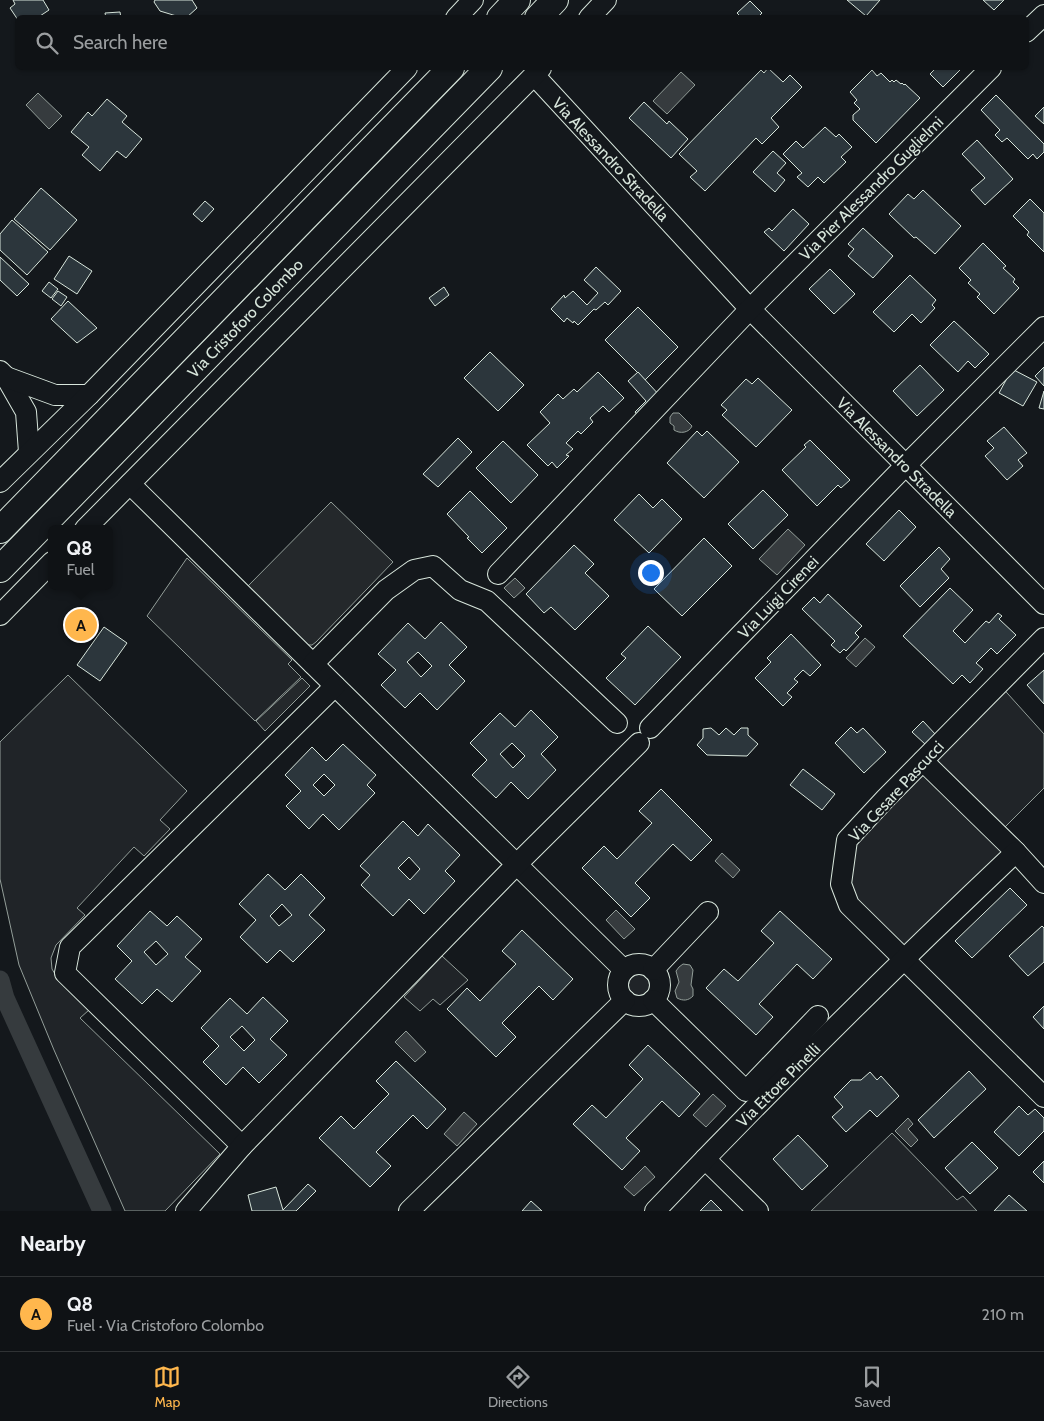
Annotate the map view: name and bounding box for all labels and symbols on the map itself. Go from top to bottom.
street label: Via Alessandro Stradella [548,94,673,225]
street label: Via Pier Alessandro Guglielmi [795,112,947,264]
street label: Via Cristoforo Colombo [184,255,307,382]
street label: Via Alessandro Stradella [833,393,961,522]
street label: Via Luigi Cirenei [734,552,822,643]
your location [638,560,664,586]
pin: A [65,606,97,644]
street label: Via Cesare Pascucci [845,737,948,846]
street label: Via Ettore Pinelli [733,1040,824,1131]

